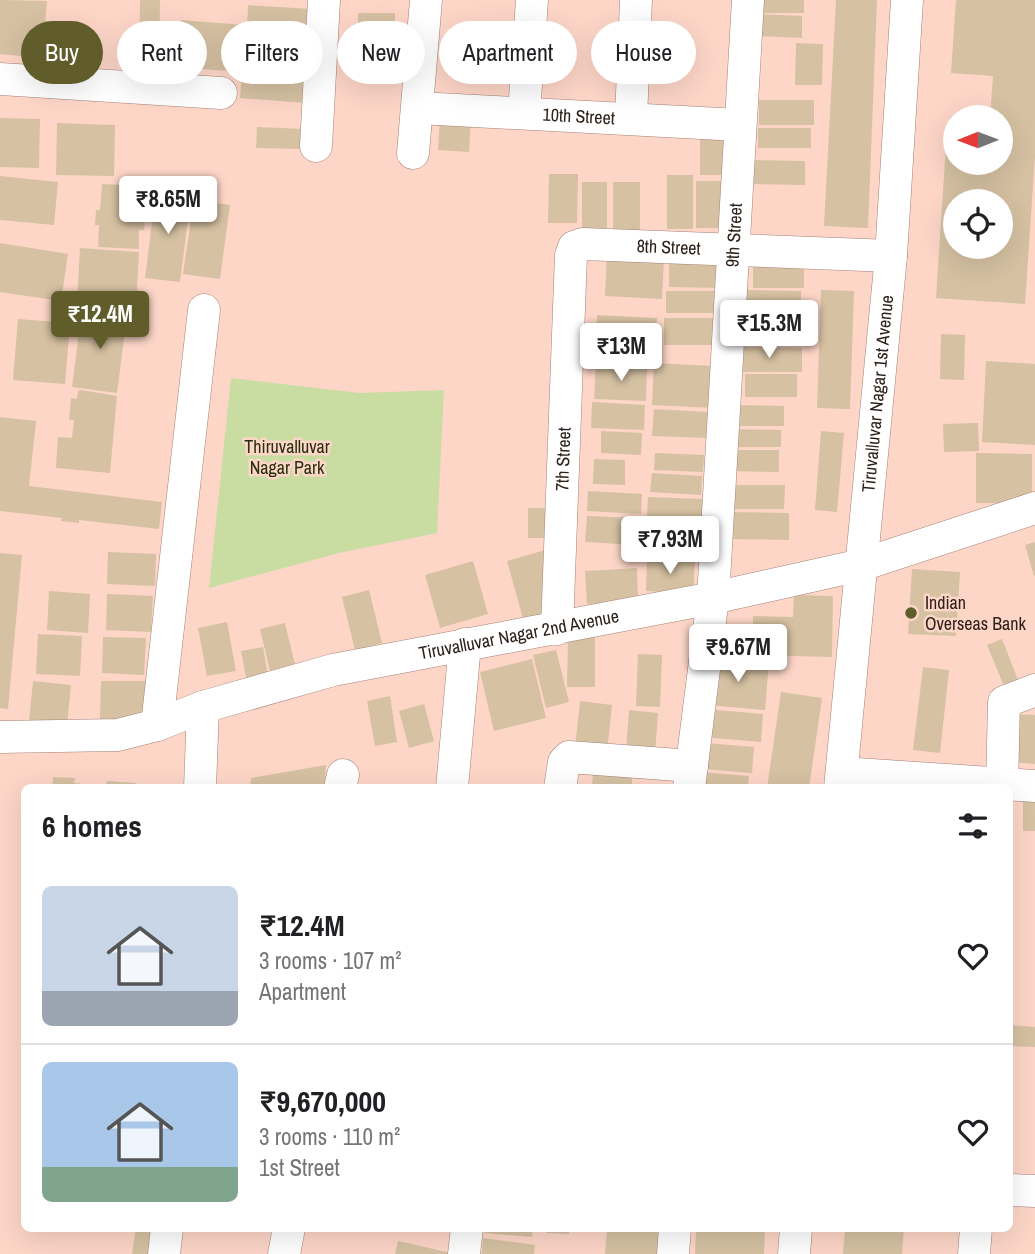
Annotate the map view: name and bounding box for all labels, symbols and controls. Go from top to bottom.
chip: Buy [21,21,103,84]
chip: Rent [117,21,207,84]
chip: Filters [221,21,323,84]
chip: New [337,21,425,84]
chip: Apartment [439,21,577,84]
chip: House [591,21,696,84]
street label: 10th Street [542,102,616,130]
north arrow [943,105,1013,175]
map controls [943,105,1013,259]
pin: ₹8.65M [111,176,225,236]
text: ₹8.65M [135,183,201,214]
button: locate [943,189,1013,259]
street label: 9th Street [719,202,748,268]
street label: 8th Street [636,233,701,261]
pin: ₹12.4M [43,292,157,351]
street label: Tiruvalluvar Nagar 1st Avenue [855,294,899,494]
text: ₹12.4M [67,298,133,329]
pin: ₹15.3M [712,300,826,360]
text: ₹15.3M [736,307,802,338]
pin: ₹13M [580,324,662,383]
text: ₹13M [596,330,646,361]
street label: 7th Street [549,427,577,492]
park label: Thiruvalluvar Nagar Park [244,434,330,480]
pin: ₹7.93M [613,516,727,576]
text: ₹7.93M [637,523,703,554]
place label: Indian Overseas Bank [925,590,1027,636]
street label: Tiruvalluvar Nagar 2nd Avenue [417,603,621,665]
marker: Indian Overseas Bank [903,605,919,621]
pin: ₹9.67M [681,624,795,684]
text: ₹9.67M [705,631,771,662]
text: 6 homes [42,806,142,846]
icon: filters [954,807,992,845]
text: ₹12.4M [259,905,345,945]
icon: home [98,914,182,998]
icon: heart [954,937,992,975]
text: 3 rooms · 107 m² [259,945,402,976]
text: Apartment [259,976,346,1007]
text: ₹9,670,000 [259,1081,386,1121]
icon: home [98,1090,182,1174]
icon: heart [954,1113,992,1151]
text: 3 rooms · 110 m² [259,1121,400,1152]
text: 1st Street [259,1152,340,1183]

